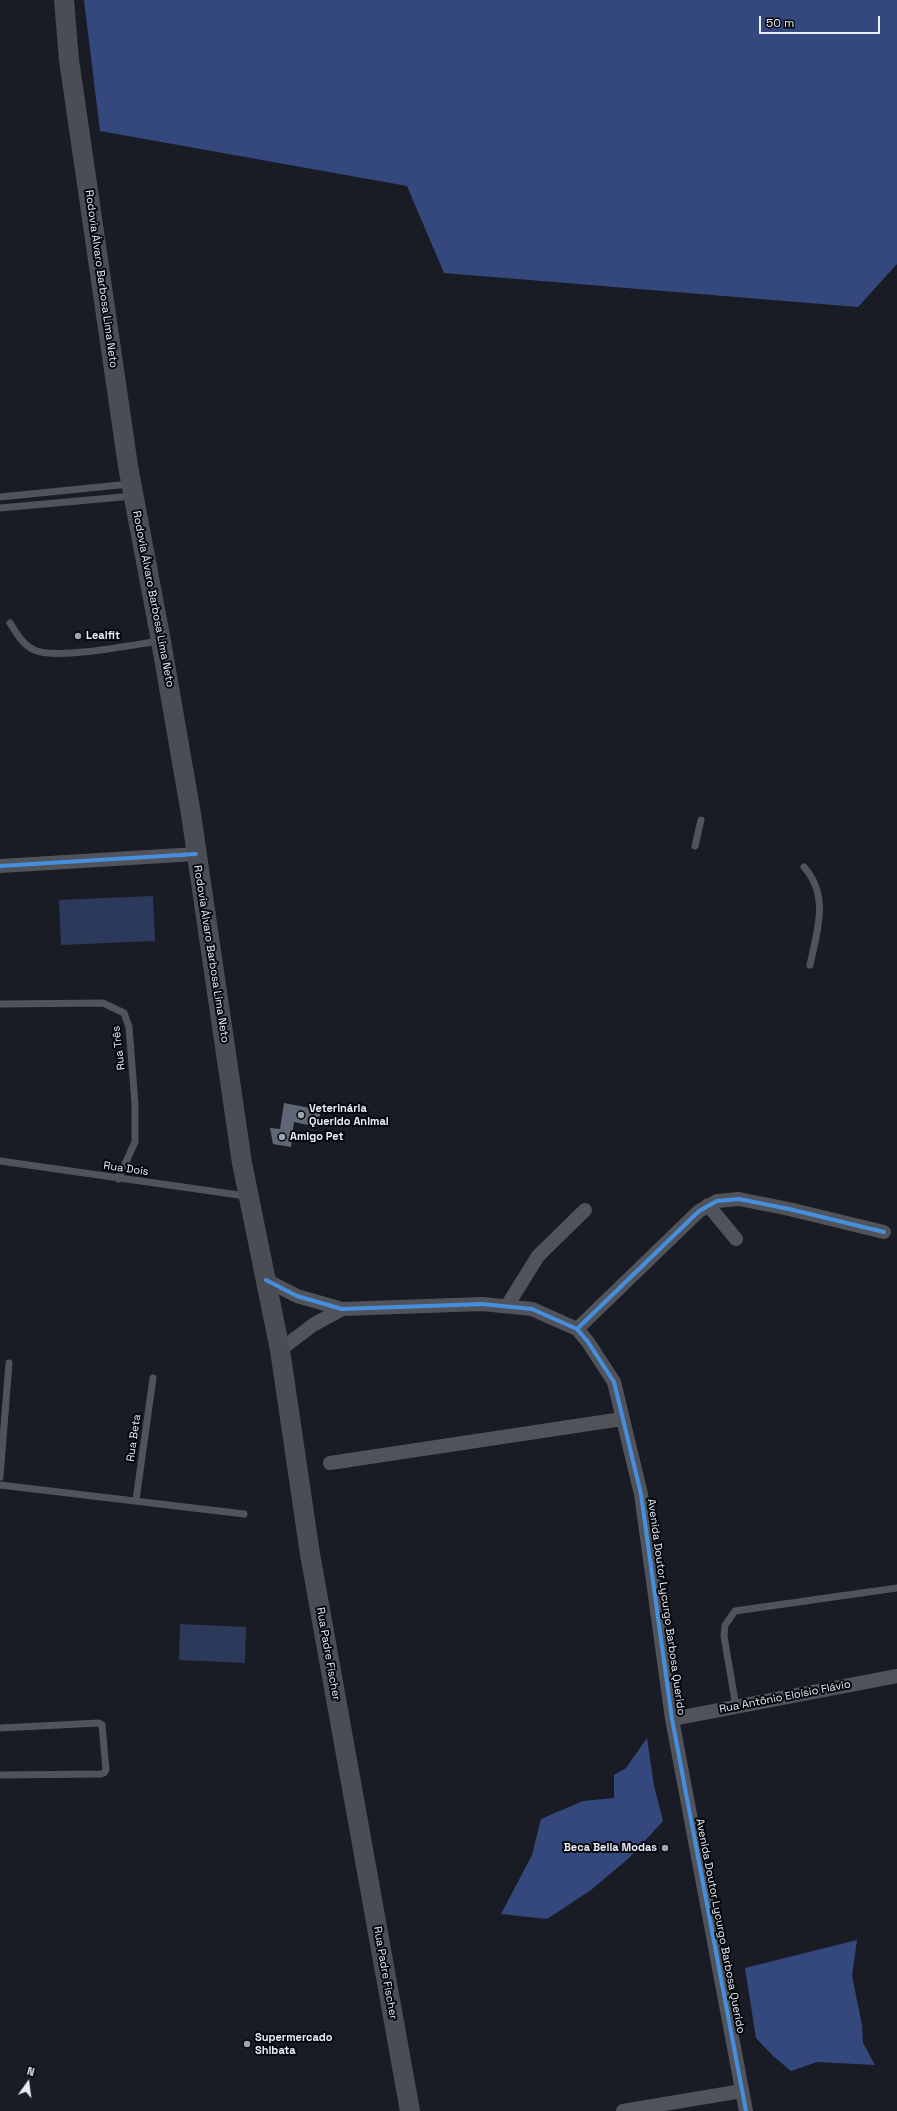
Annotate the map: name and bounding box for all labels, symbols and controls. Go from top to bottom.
scale bar [761,8,882,34]
text: 50 m [766,15,794,31]
street label: Rodovia Álvaro Barbosa Lima Neto [82,189,120,369]
street label: Rodovia Álvaro Barbosa Lima Neto [129,510,177,688]
place label: Lealfit [86,629,120,643]
marker: Lealfit [73,631,83,641]
street label: Rodovia Álvaro Barbosa Lima Neto [190,864,232,1044]
street label: Rua Três [110,1025,128,1071]
place label: Veterinária Querido Animal [309,1102,389,1128]
marker: Veterinária Querido Animal [296,1110,306,1120]
place label: Amigo Pet [290,1130,344,1144]
marker: Amigo Pet [277,1132,287,1142]
street label: Rua Dois [103,1159,149,1179]
street label: Rua Beta [124,1413,144,1463]
street label: Avenida Doutor Lycurgo Barbosa Querido [644,1498,688,1716]
street label: Rua Padre Fischer [313,1606,343,1702]
street label: Rua Antônio Eloísio Flávio [718,1678,852,1716]
street label: Avenida Doutor Lycurgo Barbosa Querido [693,1817,747,2035]
place label: Beca Bella Modas [564,1841,657,1855]
marker: Beca Bella Modas [660,1843,670,1853]
street label: Rua Padre Fischer [370,1925,400,2021]
place label: Supermercado Shibata [255,2031,333,2057]
marker: Supermercado Shibata [242,2039,252,2049]
north arrow [8,2063,48,2103]
text: N [26,2064,36,2079]

